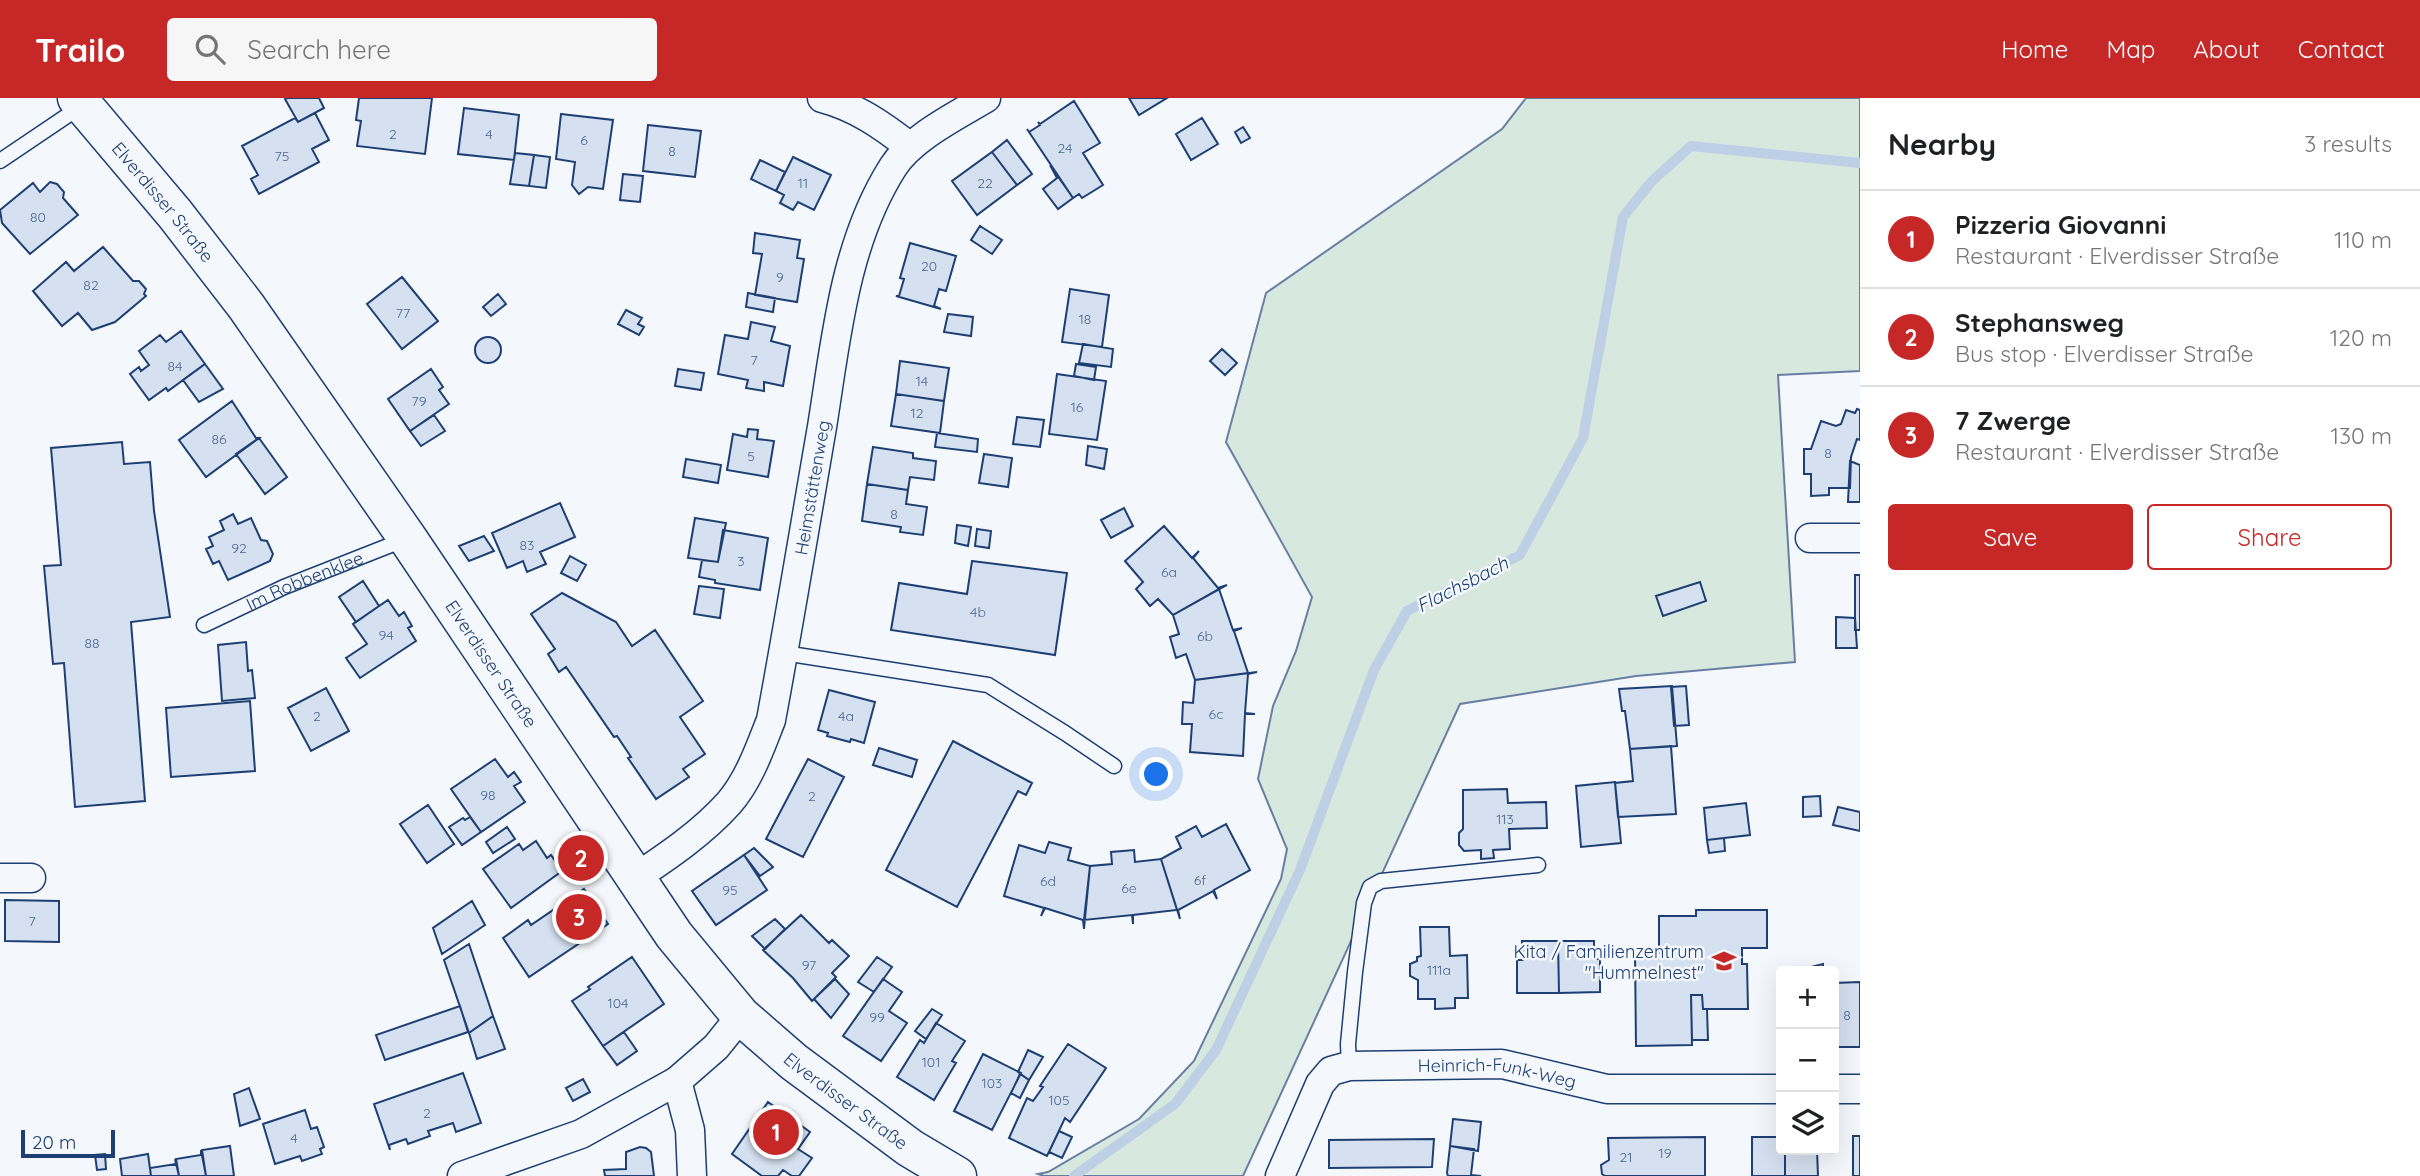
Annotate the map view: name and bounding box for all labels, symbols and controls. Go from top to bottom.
search box [167,18,657,81]
text: Trailo [35,29,125,70]
icon: search [191,30,229,68]
text: Search here [247,33,391,66]
text: Home [2001,34,2068,64]
text: Map [2106,34,2155,64]
text: About [2193,34,2260,64]
text: Contact [2298,34,2385,64]
house number: 2 [389,125,397,143]
house number: 4 [485,125,493,143]
text: Nearby [1888,125,1996,163]
text: 3 results [2304,129,2392,158]
house number: 6 [580,131,588,149]
street label: Elverdisser Straße [107,137,219,267]
house number: 24 [1058,139,1072,157]
house number: 8 [668,142,676,160]
house number: 75 [275,147,289,165]
house number: 11 [798,174,808,192]
house number: 22 [977,174,993,192]
house number: 80 [30,208,46,226]
text: Pizzeria Giovanni [1955,208,2166,241]
text: 1 [1907,225,1915,254]
text: 110 m [2334,225,2392,254]
text: Restaurant · Elverdisser Straße [1955,241,2279,270]
house number: 20 [921,257,937,275]
house number: 9 [776,268,784,286]
house number: 82 [83,276,99,294]
house number: 77 [396,304,410,322]
text: Stephansweg [1955,306,2124,339]
house number: 18 [1079,310,1091,328]
text: 2 [1904,323,1918,352]
text: 120 m [2330,323,2392,352]
text: Bus stop · Elverdisser Straße [1955,339,2253,368]
house number: 7 [750,351,758,369]
house number: 84 [168,357,182,375]
house number: 14 [916,372,928,390]
house number: 79 [412,392,427,410]
house number: 16 [1071,398,1084,416]
house number: 12 [911,404,924,422]
text: 7 Zwerge [1955,404,2071,437]
street label: Heimstättenweg [789,418,834,557]
text: 3 [1905,421,1917,450]
text: 130 m [2330,421,2392,450]
house number: 86 [211,430,227,448]
text: Restaurant · Elverdisser Straße [1955,437,2279,466]
house number: 8 [1824,444,1832,462]
house number: 5 [747,447,755,465]
button: Save [1888,504,2133,570]
button: Share [2147,504,2392,570]
house number: 8 [890,505,898,523]
house number: 83 [520,536,534,554]
house number: 92 [231,539,247,557]
street label: Im Robbenklee [242,546,366,615]
water label: Flachsbach [1412,550,1513,617]
house number: 3 [737,552,745,570]
house number: 6a [1161,563,1177,581]
street label: Elverdisser Straße [441,595,543,732]
house number: 4b [970,603,986,621]
house number: 94 [378,626,394,644]
house number: 6b [1197,627,1213,645]
house number: 88 [84,634,100,652]
house number: 6c [1209,705,1223,723]
house number: 2 [313,707,321,725]
house number: 4a [838,707,854,725]
your location [1139,757,1173,791]
house number: 98 [480,786,496,804]
house number: 2 [808,787,816,805]
house number: 113 [1496,810,1514,828]
pin: 2 [558,832,604,884]
house number: 6f [1194,871,1206,889]
house number: 6d [1040,872,1056,890]
house number: 6e [1121,879,1137,897]
house number: 95 [722,881,738,899]
pin: 3 [556,891,602,943]
house number: 7 [28,912,36,930]
place label: Kita / Familienzentrum "Hummelnest" [1513,940,1704,984]
school or university icon: Kita / Familienzentrum "Hummelnest" [1710,947,1738,975]
house number: 97 [802,956,816,974]
house number: 111a [1427,961,1451,979]
map controls [1776,966,1839,1155]
button: + [1776,966,1839,1029]
house number: 104 [608,994,628,1012]
house number: 8 [1843,1006,1851,1024]
house number: 99 [869,1008,885,1026]
button: − [1776,1029,1839,1092]
street label: Elverdisser Straße [779,1047,913,1154]
street label: Heinrich-Funk-Weg [1418,1052,1579,1093]
house number: 101 [922,1053,940,1071]
house number: 103 [982,1074,1002,1092]
house number: 105 [1048,1091,1070,1109]
button: layers [1776,1092,1839,1155]
house number: 2 [423,1104,431,1122]
pin: 1 [753,1106,799,1158]
scale bar [21,1127,116,1159]
house number: 4 [290,1129,298,1147]
text: 20 m [32,1130,76,1154]
house number: 19 [1659,1144,1672,1162]
house number: 21 [1620,1148,1632,1166]

